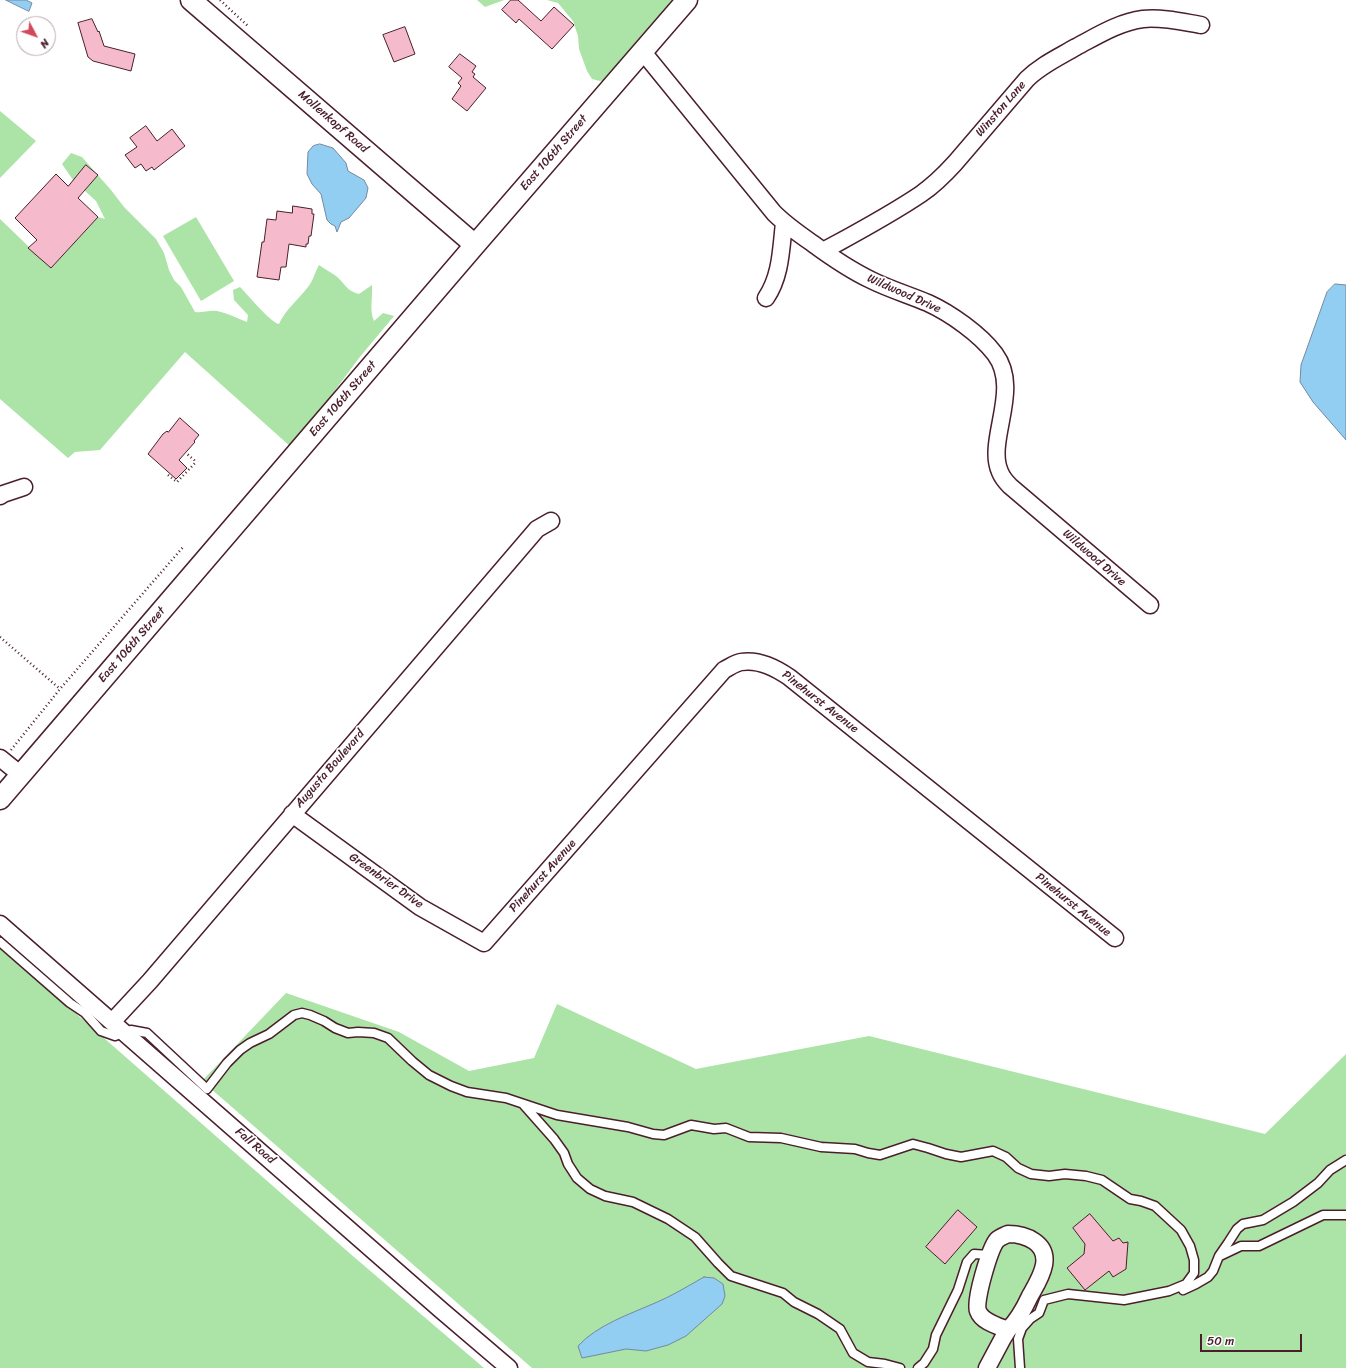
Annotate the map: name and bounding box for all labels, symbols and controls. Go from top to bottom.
north arrow [16,16,56,56]
text: N [35,34,54,53]
street label: Winston Lane [973,78,1029,140]
street label: Mollenkopf Road [295,88,371,156]
street label: East 106th Street [517,112,591,194]
street label: Wildwood Drive [865,271,943,317]
street label: East 106th Street [306,358,380,440]
street label: Wildwood Drive [1059,527,1129,589]
street label: East 106th Street [95,604,169,686]
street label: Pinehurst Avenue [779,668,861,736]
street label: Augusta Boulevard [292,727,368,811]
street label: Pinehurst Avenue [507,837,579,915]
street label: Greenbrier Drive [346,850,426,912]
street label: Pinehurst Avenue [1032,870,1114,940]
street label: Fall Road [232,1125,278,1167]
scale bar [1202,1326,1304,1352]
text: 50 m [1207,1330,1234,1352]

